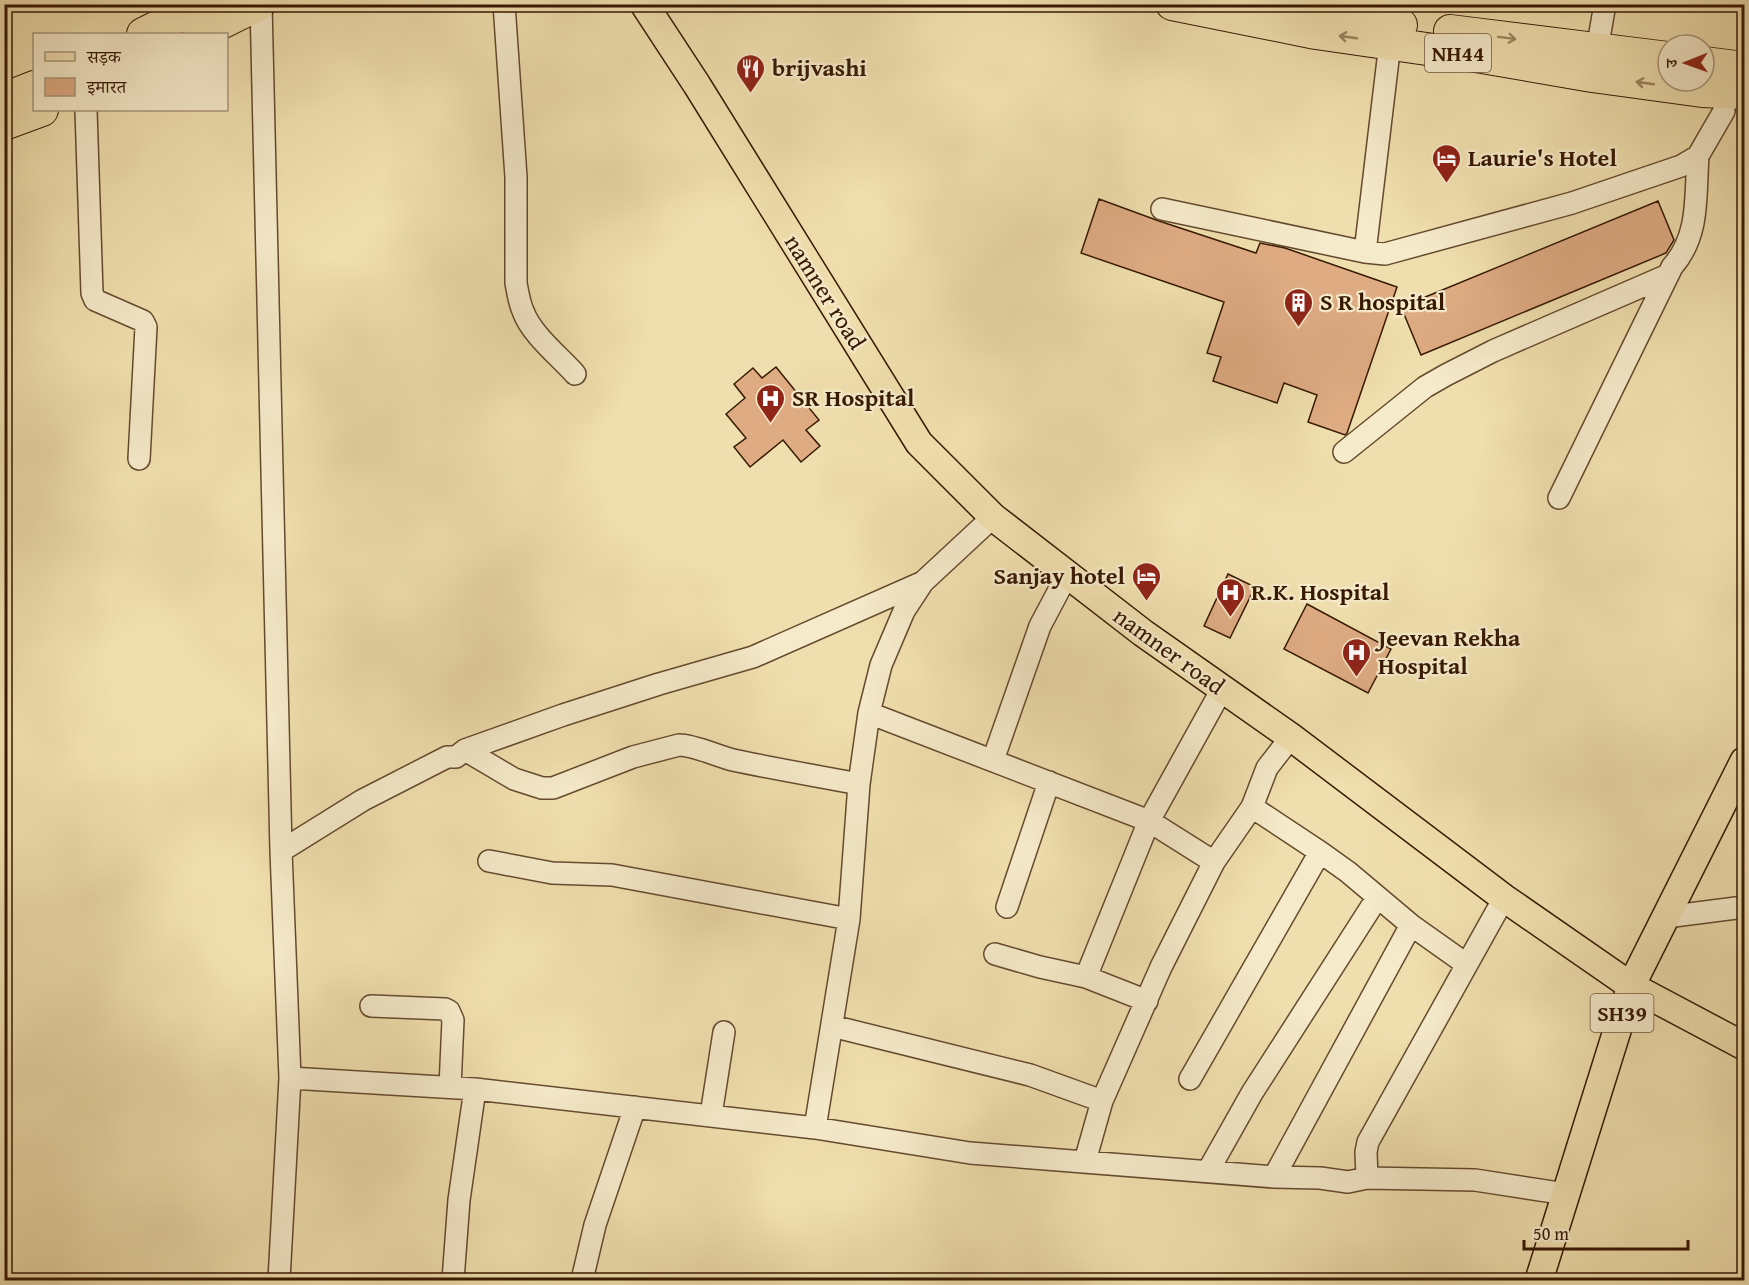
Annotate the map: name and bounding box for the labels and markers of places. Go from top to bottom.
place label: brijvashi [772,50,867,85]
restaurant icon: brijvashi [735,52,767,94]
place label: Laurie's Hotel [1468,140,1617,175]
hotel icon: Laurie's Hotel [1431,142,1463,184]
place label: S R hospital [1320,284,1446,319]
building icon: S R hospital [1283,286,1315,328]
place label: SR Hospital [792,380,915,415]
hospital icon: SR Hospital [755,382,787,424]
place label: Sanjay hotel [994,558,1126,593]
hotel icon: Sanjay hotel [1130,560,1162,602]
place label: R.K. Hospital [1251,574,1390,609]
hospital icon: R.K. Hospital [1214,576,1246,618]
place label: Jeevan Rekha Hospital [1374,620,1521,683]
hospital icon: Jeevan Rekha Hospital [1341,636,1373,678]

